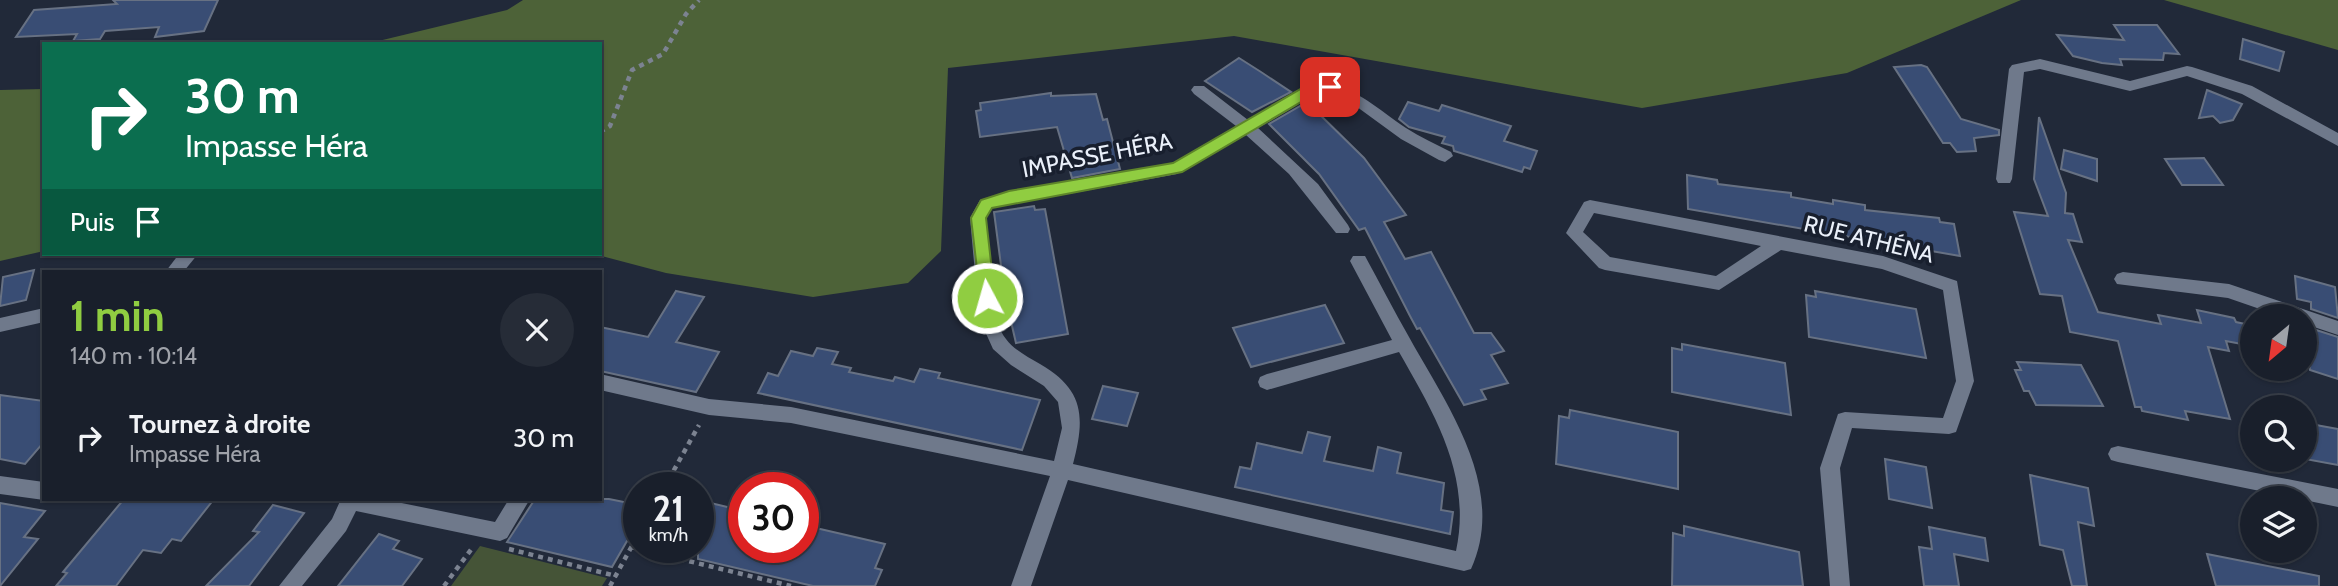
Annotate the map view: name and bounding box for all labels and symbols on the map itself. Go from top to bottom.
pin [1300,57,1360,117]
street label: IMPASSE HÉRA [1019,126,1175,183]
street label: RUE ATHÉNA [1801,208,1937,269]
position arrow [950,261,1024,335]
north arrow [2240,304,2317,382]
speed limit sign: 30 [728,472,819,563]

